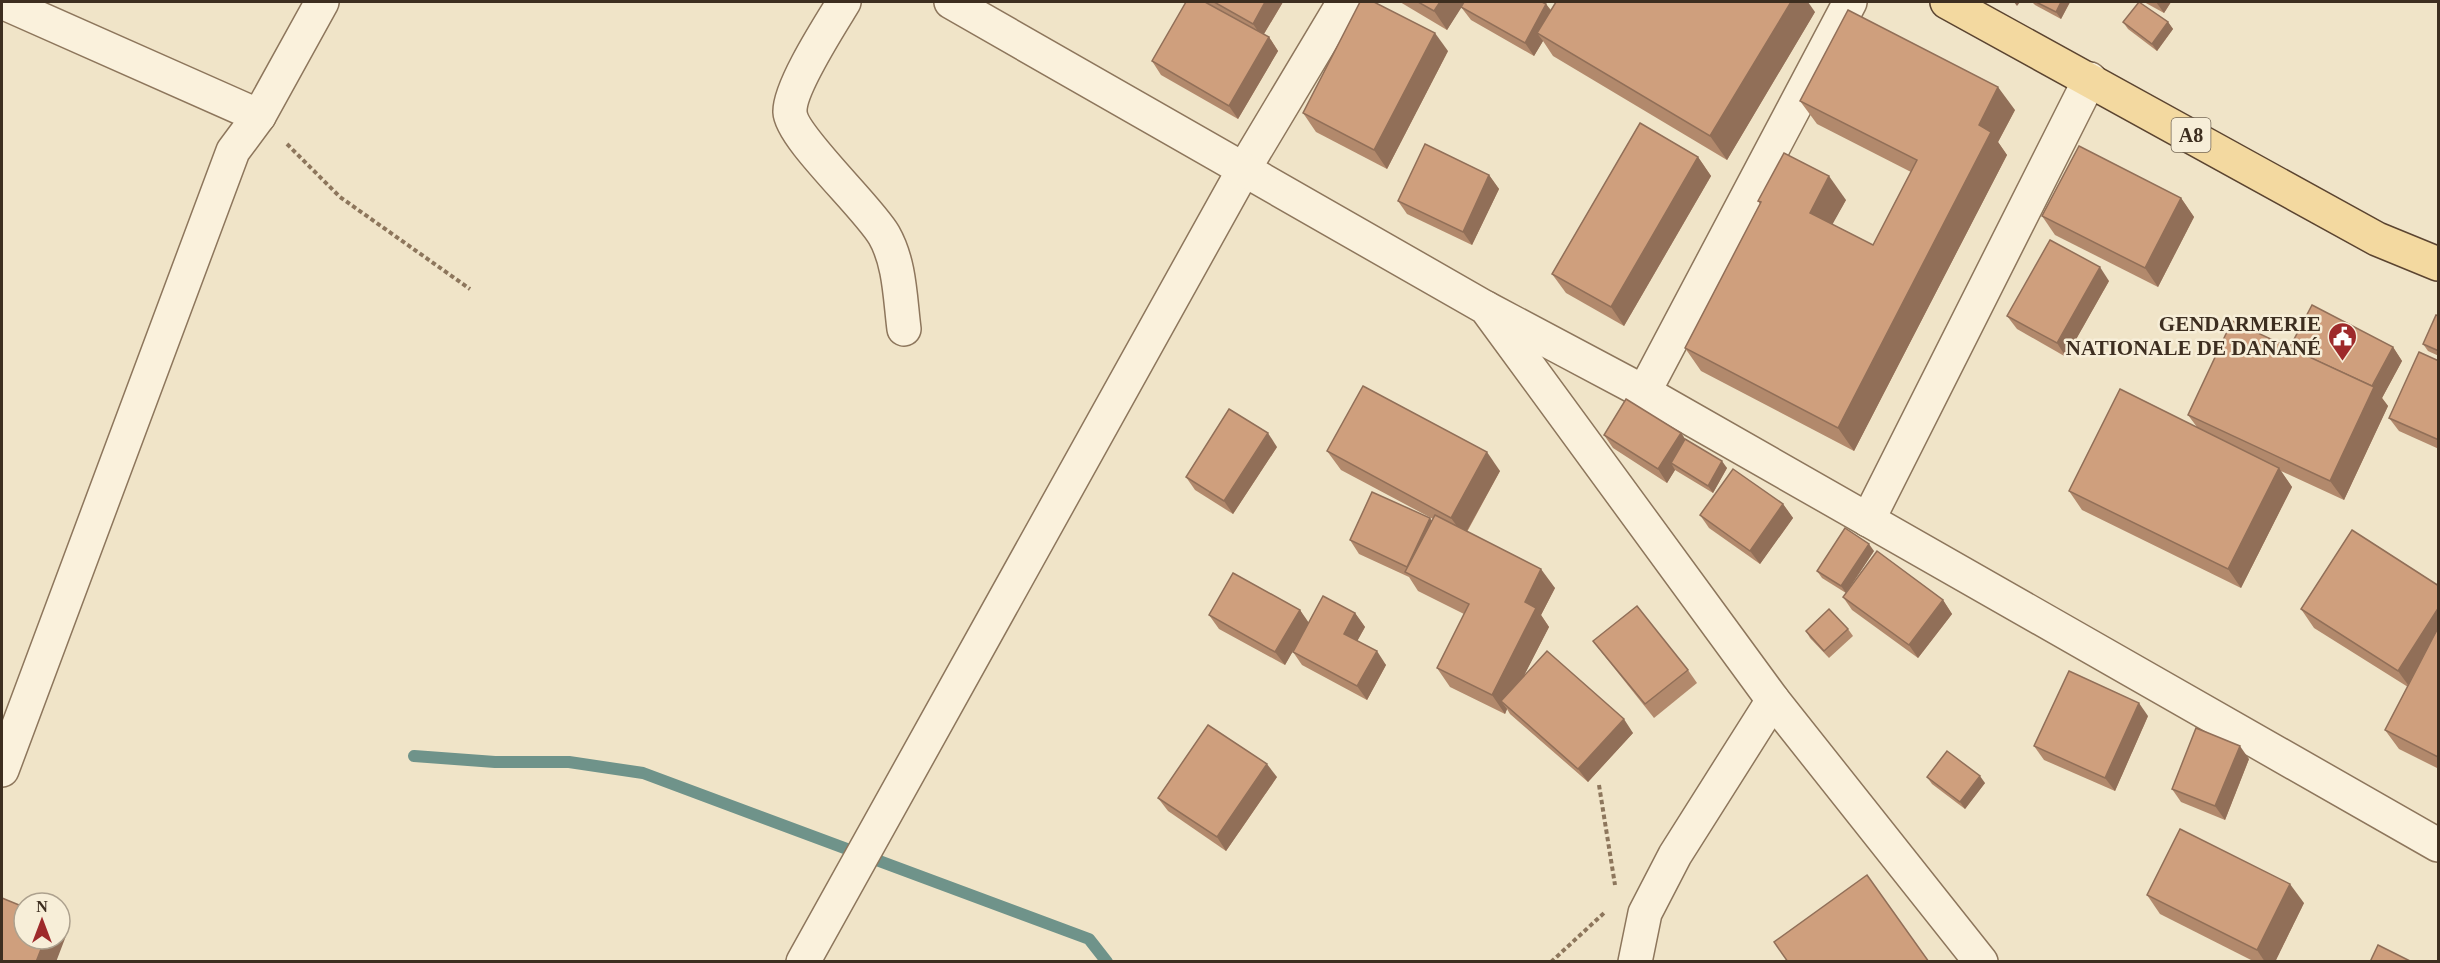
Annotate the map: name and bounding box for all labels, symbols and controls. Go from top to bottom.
road number: A8 [2172,118,2210,152]
place label: GENDARMERIE NATIONALE DE DANANÉ [2066,312,2321,360]
public building icon: GENDARMERIE NATIONALE DE DANANÉ [2326,320,2358,362]
north arrow [12,891,72,951]
text: N [36,898,48,915]

